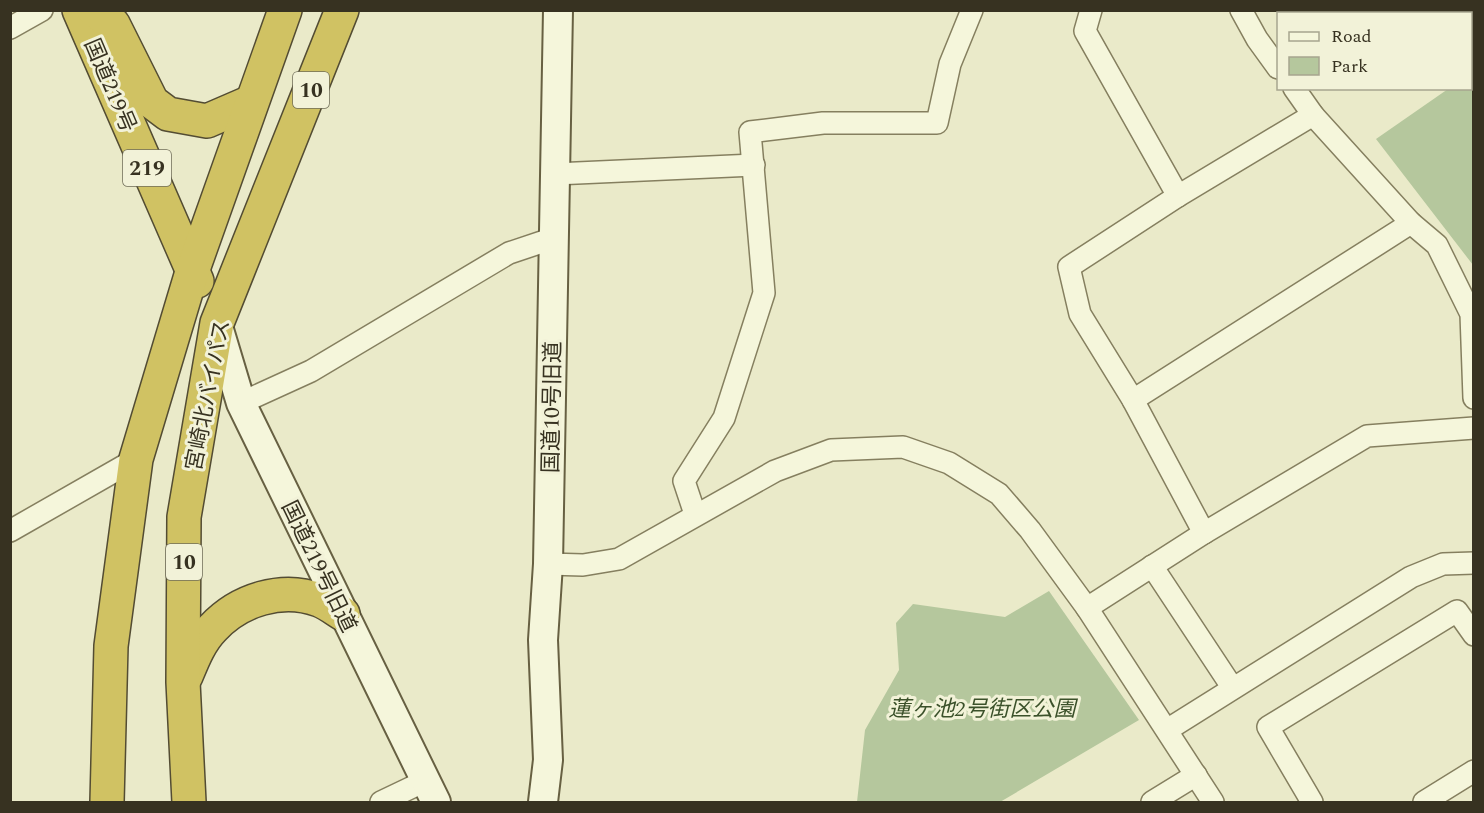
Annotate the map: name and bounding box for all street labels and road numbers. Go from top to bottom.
street label: 国道219号 [75,34,144,138]
road number: 10 [293,72,329,108]
road number: 219 [123,150,171,186]
street label: 宮崎北バイパス [178,317,239,474]
street label: 国道10号旧道 [535,341,570,473]
street label: 国道219号旧道 [272,495,365,638]
road number: 10 [166,544,202,580]

